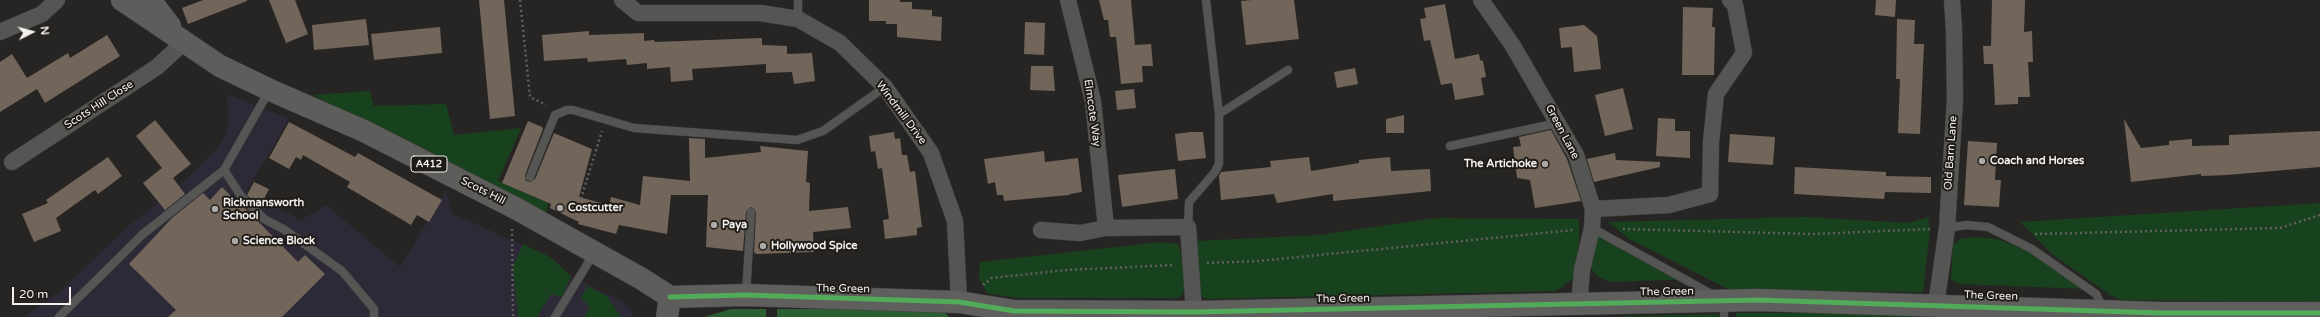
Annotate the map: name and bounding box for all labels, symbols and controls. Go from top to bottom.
north arrow [12,12,52,52]
text: N [38,26,51,36]
street label: Scots Hill Close [62,78,136,132]
street label: Elmcote Way [1081,78,1103,148]
street label: Windmill Drive [873,79,929,147]
street label: Green Lane [1542,102,1582,162]
street label: Old Barn Lane [1942,115,1960,191]
place label: Coach and Horses [1990,154,2084,168]
road number: A412 [411,156,447,172]
marker: Coach and Horses [1977,156,1987,166]
place label: The Artichoke [1464,157,1537,171]
marker: The Artichoke [1540,159,1550,169]
street label: Scots Hill [459,174,507,208]
place label: Rickmansworth School [223,196,304,222]
place label: Costcutter [568,201,623,215]
marker: Costcutter [555,203,565,213]
marker: Rickmansworth School [210,204,220,214]
place label: Paya [722,218,747,232]
marker: Paya [709,220,719,230]
place label: Science Block [243,234,315,248]
marker: Science Block [230,236,240,246]
place label: Hollywood Spice [771,239,857,253]
marker: Hollywood Spice [758,241,768,251]
scale bar [14,279,73,305]
street label: The Green [816,282,870,296]
street label: The Green [1640,285,1694,299]
text: 20 m [19,287,48,301]
street label: The Green [1964,288,2018,304]
street label: The Green [1316,292,1370,306]

